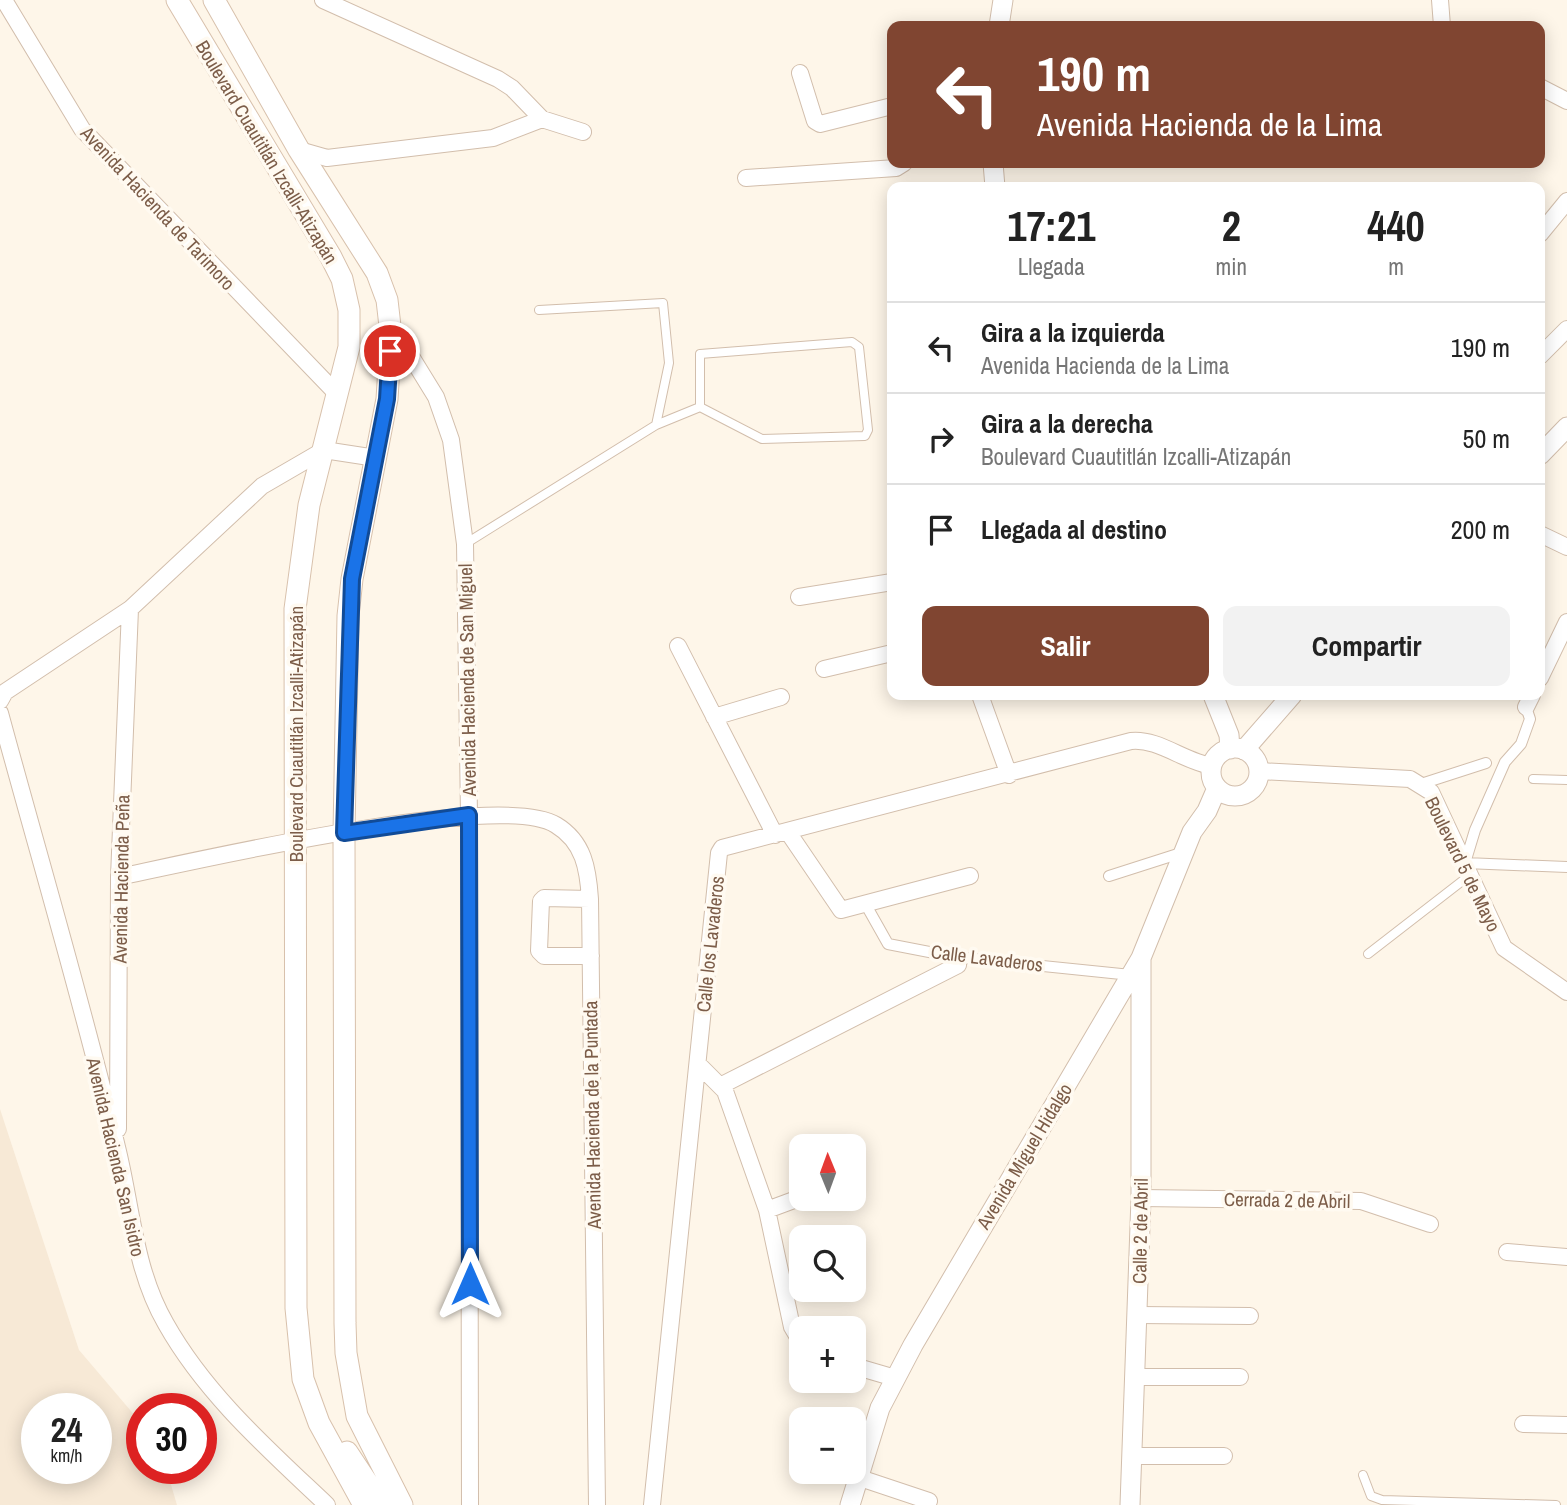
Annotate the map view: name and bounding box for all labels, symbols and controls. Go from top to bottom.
street label: Boulevard Cuautitlán Izcalli-Atizapán [190,35,344,269]
text: 190 m [1037,40,1151,106]
icon: left [922,49,1013,140]
text: Avenida Hacienda de la Lima [1037,103,1382,146]
street label: Avenida Hacienda de Tarimoro [74,120,241,296]
text: 17:21 [1007,198,1095,254]
text: 2 [1222,198,1241,254]
text: 440 [1367,198,1425,254]
text: Llegada [1018,251,1085,282]
text: min [1216,251,1247,282]
text: m [1388,251,1404,282]
text: Gira a la izquierda [981,315,1165,350]
pin [360,321,420,381]
icon: left [922,329,960,367]
text: 190 m [1451,330,1510,365]
icon: arrive [371,332,409,370]
text: Avenida Hacienda de la Lima [981,350,1229,381]
text: Gira a la derecha [981,406,1153,441]
icon: right [922,420,960,458]
text: 50 m [1463,421,1510,456]
text: Boulevard Cuautitlán Izcalli-Atizapán [981,441,1291,472]
icon: arrive [922,511,960,549]
text: Llegada al destino [981,512,1167,547]
text: 200 m [1451,512,1510,547]
street label: Avenida Hacienda de San Miguel [452,563,482,798]
street label: Boulevard Cuautitlán Izcalli-Atizapán [283,606,309,862]
button: Salir [922,606,1209,686]
button: Compartir [1223,606,1510,686]
street label: Boulevard 5 de Mayo [1419,792,1507,936]
street label: Avenida Hacienda Peña [107,794,135,965]
street label: Calle los Lavaderos [690,874,730,1013]
street label: Calle Lavaderos [930,938,1045,978]
street label: Avenida Hacienda de la Puntada [577,1000,607,1230]
street label: Avenida Hacienda San Isidro [80,1054,152,1259]
street label: Avenida Miguel Hidalgo [970,1078,1078,1235]
north arrow [789,1134,866,1211]
map controls [789,1134,866,1484]
street label: Calle 2 de Abril [1126,1178,1154,1284]
street label: Cerrada 2 de Abril [1224,1186,1350,1214]
button: search [789,1225,866,1302]
position arrow [433,1247,507,1321]
button: + [789,1316,866,1393]
speed limit sign: 30 [126,1393,217,1484]
text: 24 [51,1406,82,1453]
button: − [789,1407,866,1484]
text: km/h [51,1443,83,1468]

